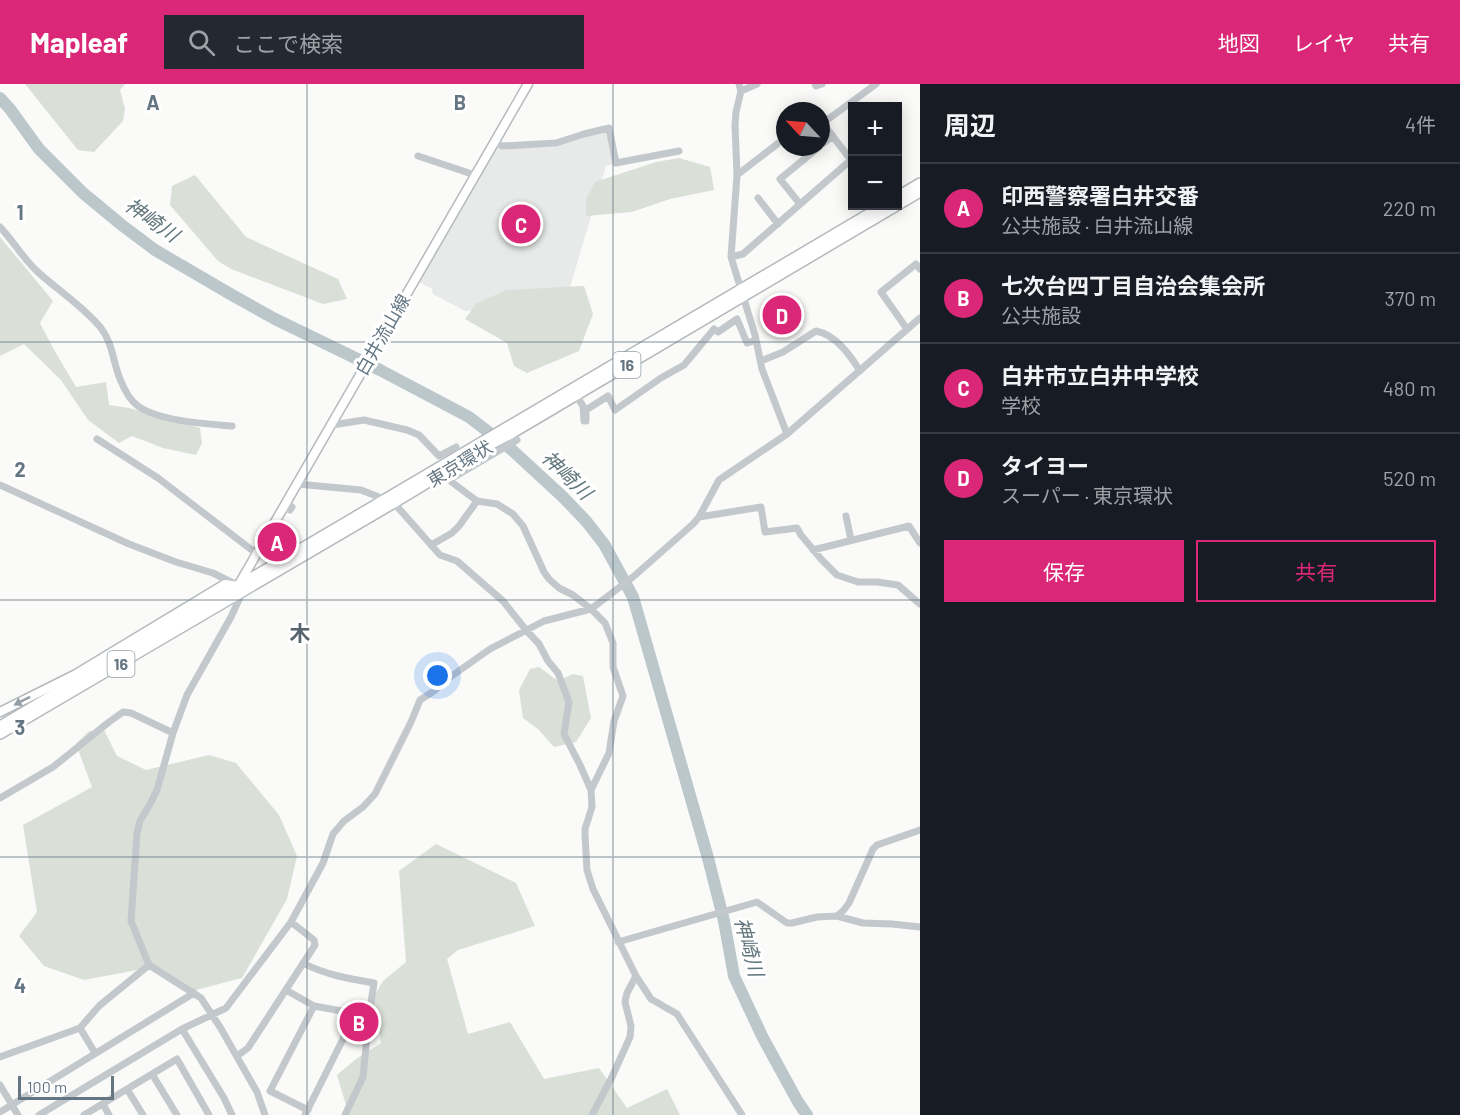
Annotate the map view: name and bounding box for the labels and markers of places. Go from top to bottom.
pin: C [502,202,540,246]
pin: D [762,292,802,338]
pin: A [258,520,296,564]
pin: B [340,1000,378,1044]

